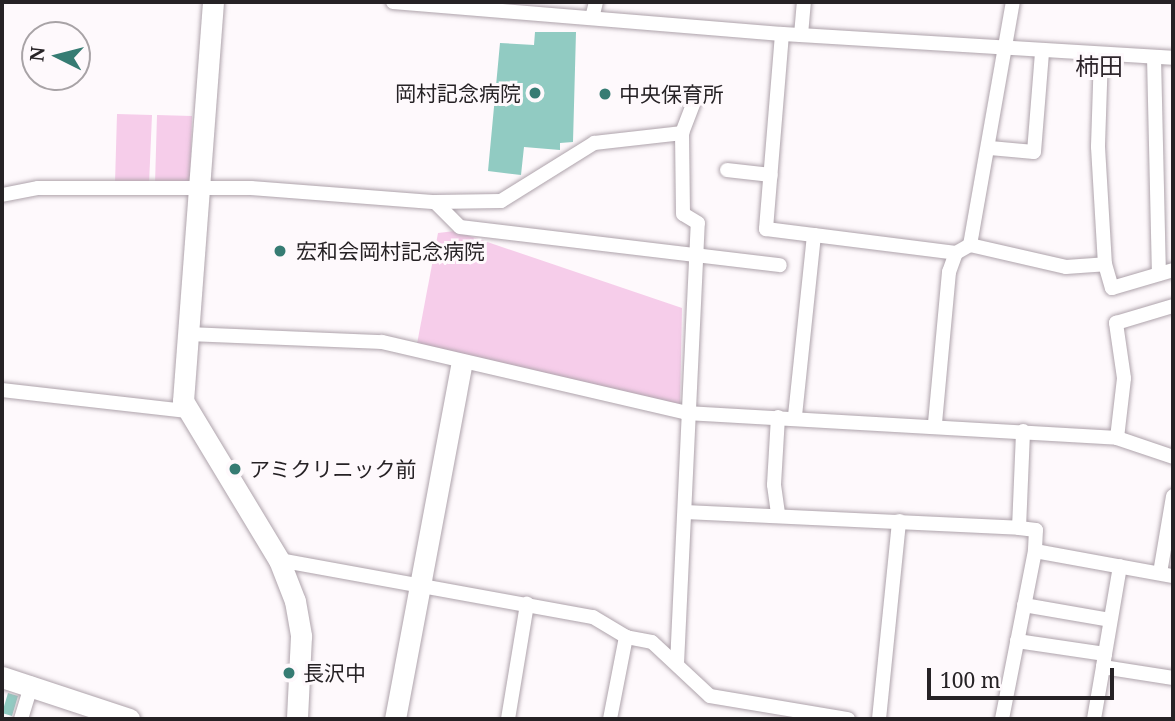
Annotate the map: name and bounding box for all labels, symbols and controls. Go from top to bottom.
north arrow [21,21,91,91]
text: N [23,45,51,63]
district label: 柿田 [1075,52,1123,80]
place label: 岡村記念病院 [395,80,521,106]
place label: 中央保育所 [619,81,724,107]
marker: 岡村記念病院 [527,85,543,101]
marker: 中央保育所 [597,86,613,102]
place label: 宏和会岡村記念病院 [296,238,485,264]
marker: 宏和会岡村記念病院 [270,241,290,261]
place label: アミクリニック前 [249,456,417,482]
marker: アミクリニック前 [227,461,243,477]
scale bar [930,654,1117,698]
place label: 長沢中 [303,660,366,686]
marker: 長沢中 [281,665,297,681]
text: 100 m [940,666,1001,694]

